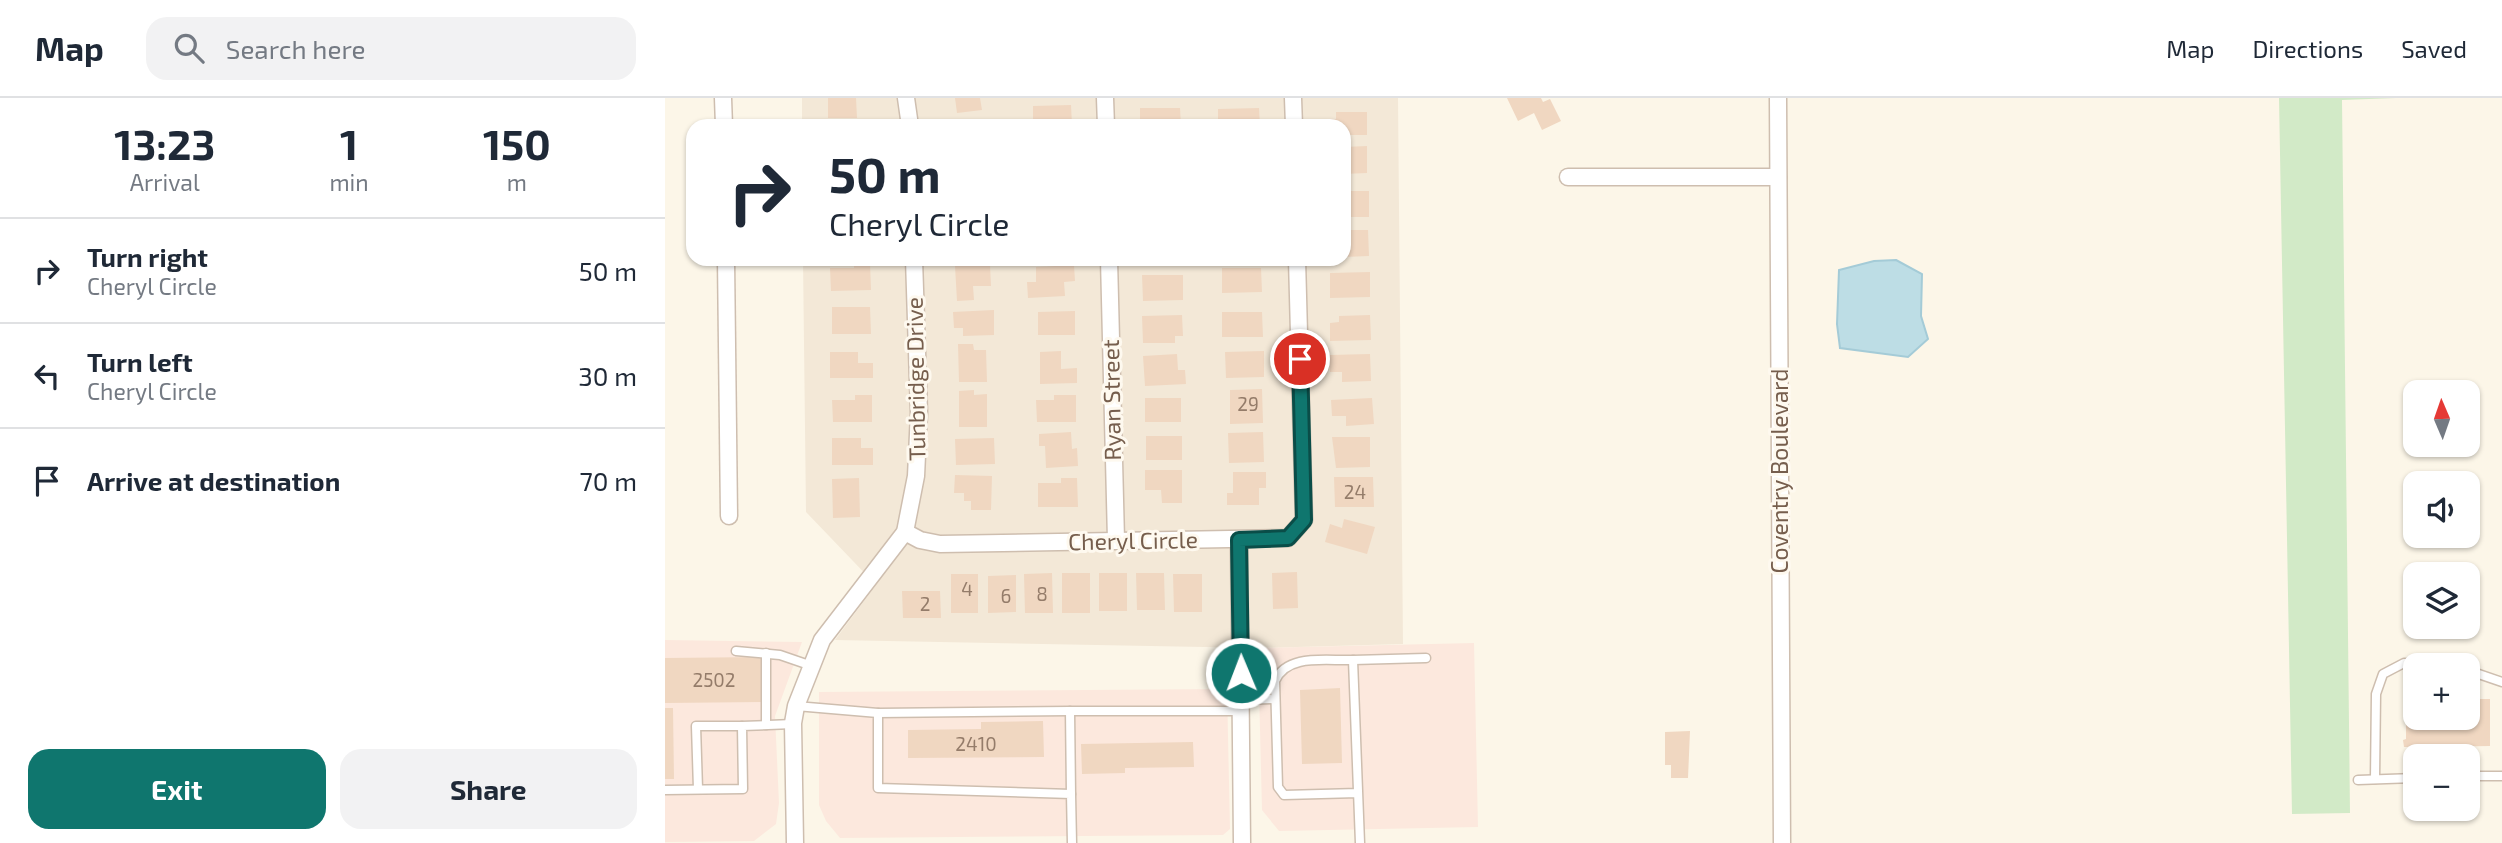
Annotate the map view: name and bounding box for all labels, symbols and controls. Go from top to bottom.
search box [146,17,636,80]
text: Map [35,28,104,68]
icon: search [170,29,208,67]
text: Search here [226,33,365,64]
text: Map [2166,34,2214,63]
text: Directions [2252,34,2363,63]
text: Saved [2401,34,2467,63]
text: 13:23 [114,118,215,168]
text: 1 [340,118,358,168]
text: 150 [483,118,551,168]
text: 50 m [829,144,941,203]
icon: right [714,147,805,238]
text: Arrival [130,168,200,196]
text: min [329,168,369,196]
text: m [507,168,527,196]
text: Cheryl Circle [829,204,1010,242]
text: Turn right [87,241,208,272]
icon: right [28,252,66,290]
text: 50 m [579,255,637,286]
text: Cheryl Circle [87,272,217,300]
street label: Tunbridge Drive [900,297,930,461]
pin [1270,329,1330,389]
street label: Ryan Street [1096,339,1126,461]
icon: arrive [1281,340,1319,378]
text: Turn left [87,346,193,377]
icon: left [28,357,66,395]
text: 30 m [578,360,637,391]
street label: Coventry Boulevard [1765,369,1793,574]
text: Cheryl Circle [87,377,217,405]
north arrow [2403,380,2480,457]
map controls [2403,380,2480,821]
house number: 29 [1237,392,1259,415]
icon: arrive [28,462,66,500]
text: Arrive at destination [87,465,340,496]
text: 70 m [579,465,637,496]
button: sound [2403,471,2480,548]
house number: 24 [1344,480,1366,503]
street label: Cheryl Circle [1068,525,1198,555]
button: layers [2403,562,2480,639]
house number: 4 [961,577,973,600]
house number: 8 [1036,582,1048,605]
house number: 6 [1001,584,1011,607]
house number: 2 [920,592,930,615]
position arrow [1204,636,1278,710]
button: + [2403,653,2480,730]
house number: 2502 [693,668,736,691]
house number: 2410 [955,732,997,755]
button: − [2403,744,2480,821]
button: Exit [28,749,326,829]
button: Share [340,749,637,829]

